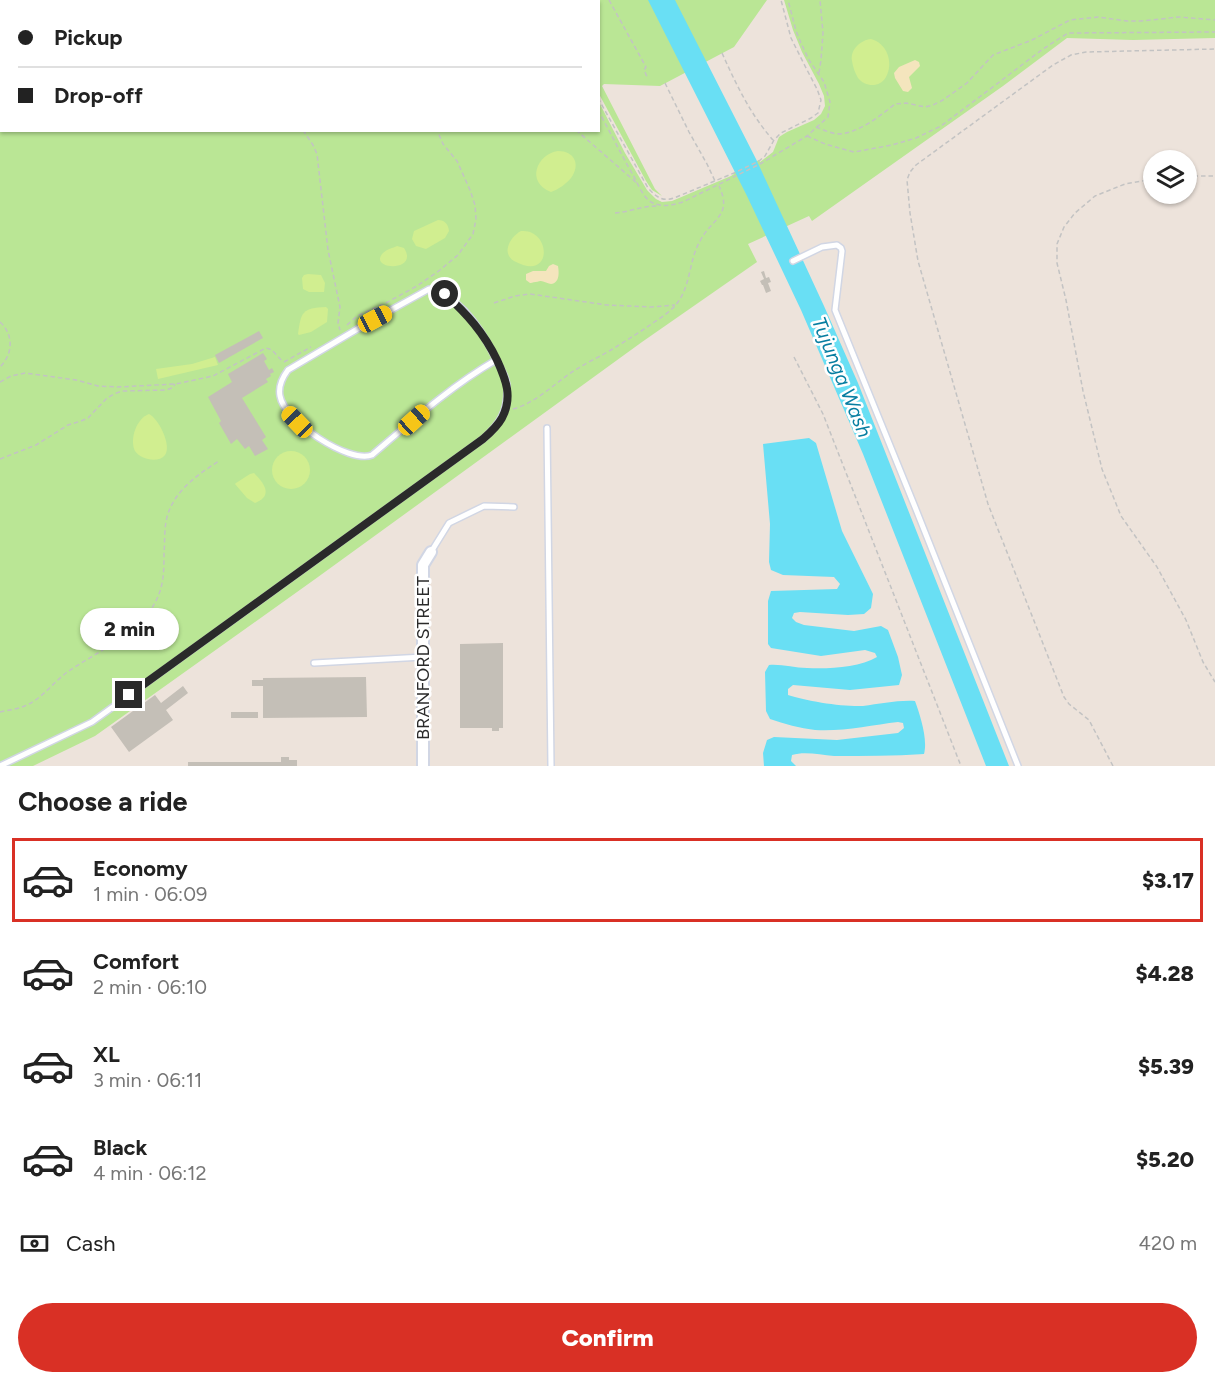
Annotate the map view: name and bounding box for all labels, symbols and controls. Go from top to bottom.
text: Pickup [54,24,123,51]
text: Drop-off [54,82,143,109]
map controls [1143,150,1197,204]
button: layers [1143,150,1197,204]
route start [431,280,458,307]
car [355,303,395,335]
water label: Tujunga Wash [807,313,877,441]
car [395,401,433,439]
car [278,403,316,441]
street label: BRANFORD STREET [412,576,434,740]
callout: 2 min [80,608,178,650]
text: 2 min [104,617,155,641]
route end [115,681,142,708]
text: Choose a ride [18,785,187,818]
icon: car [21,853,75,907]
text: Economy [93,855,188,882]
text: $3.17 [1142,867,1194,894]
text: 1 min · 06:09 [93,882,207,906]
icon: car [21,946,75,1000]
text: Comfort [93,948,179,975]
text: $4.28 [1136,960,1194,987]
text: 2 min · 06:10 [93,975,207,999]
icon: car [21,1039,75,1093]
text: XL [93,1041,120,1068]
text: $5.39 [1138,1053,1194,1080]
text: 3 min · 06:11 [93,1068,202,1092]
icon: car [21,1132,75,1186]
text: Black [93,1134,147,1161]
text: $5.20 [1136,1146,1194,1173]
text: 4 min · 06:12 [93,1161,207,1185]
icon: cash [18,1227,51,1260]
text: Cash [66,1230,116,1257]
text: 420 m [1139,1231,1197,1255]
button: Confirm [18,1303,1197,1372]

